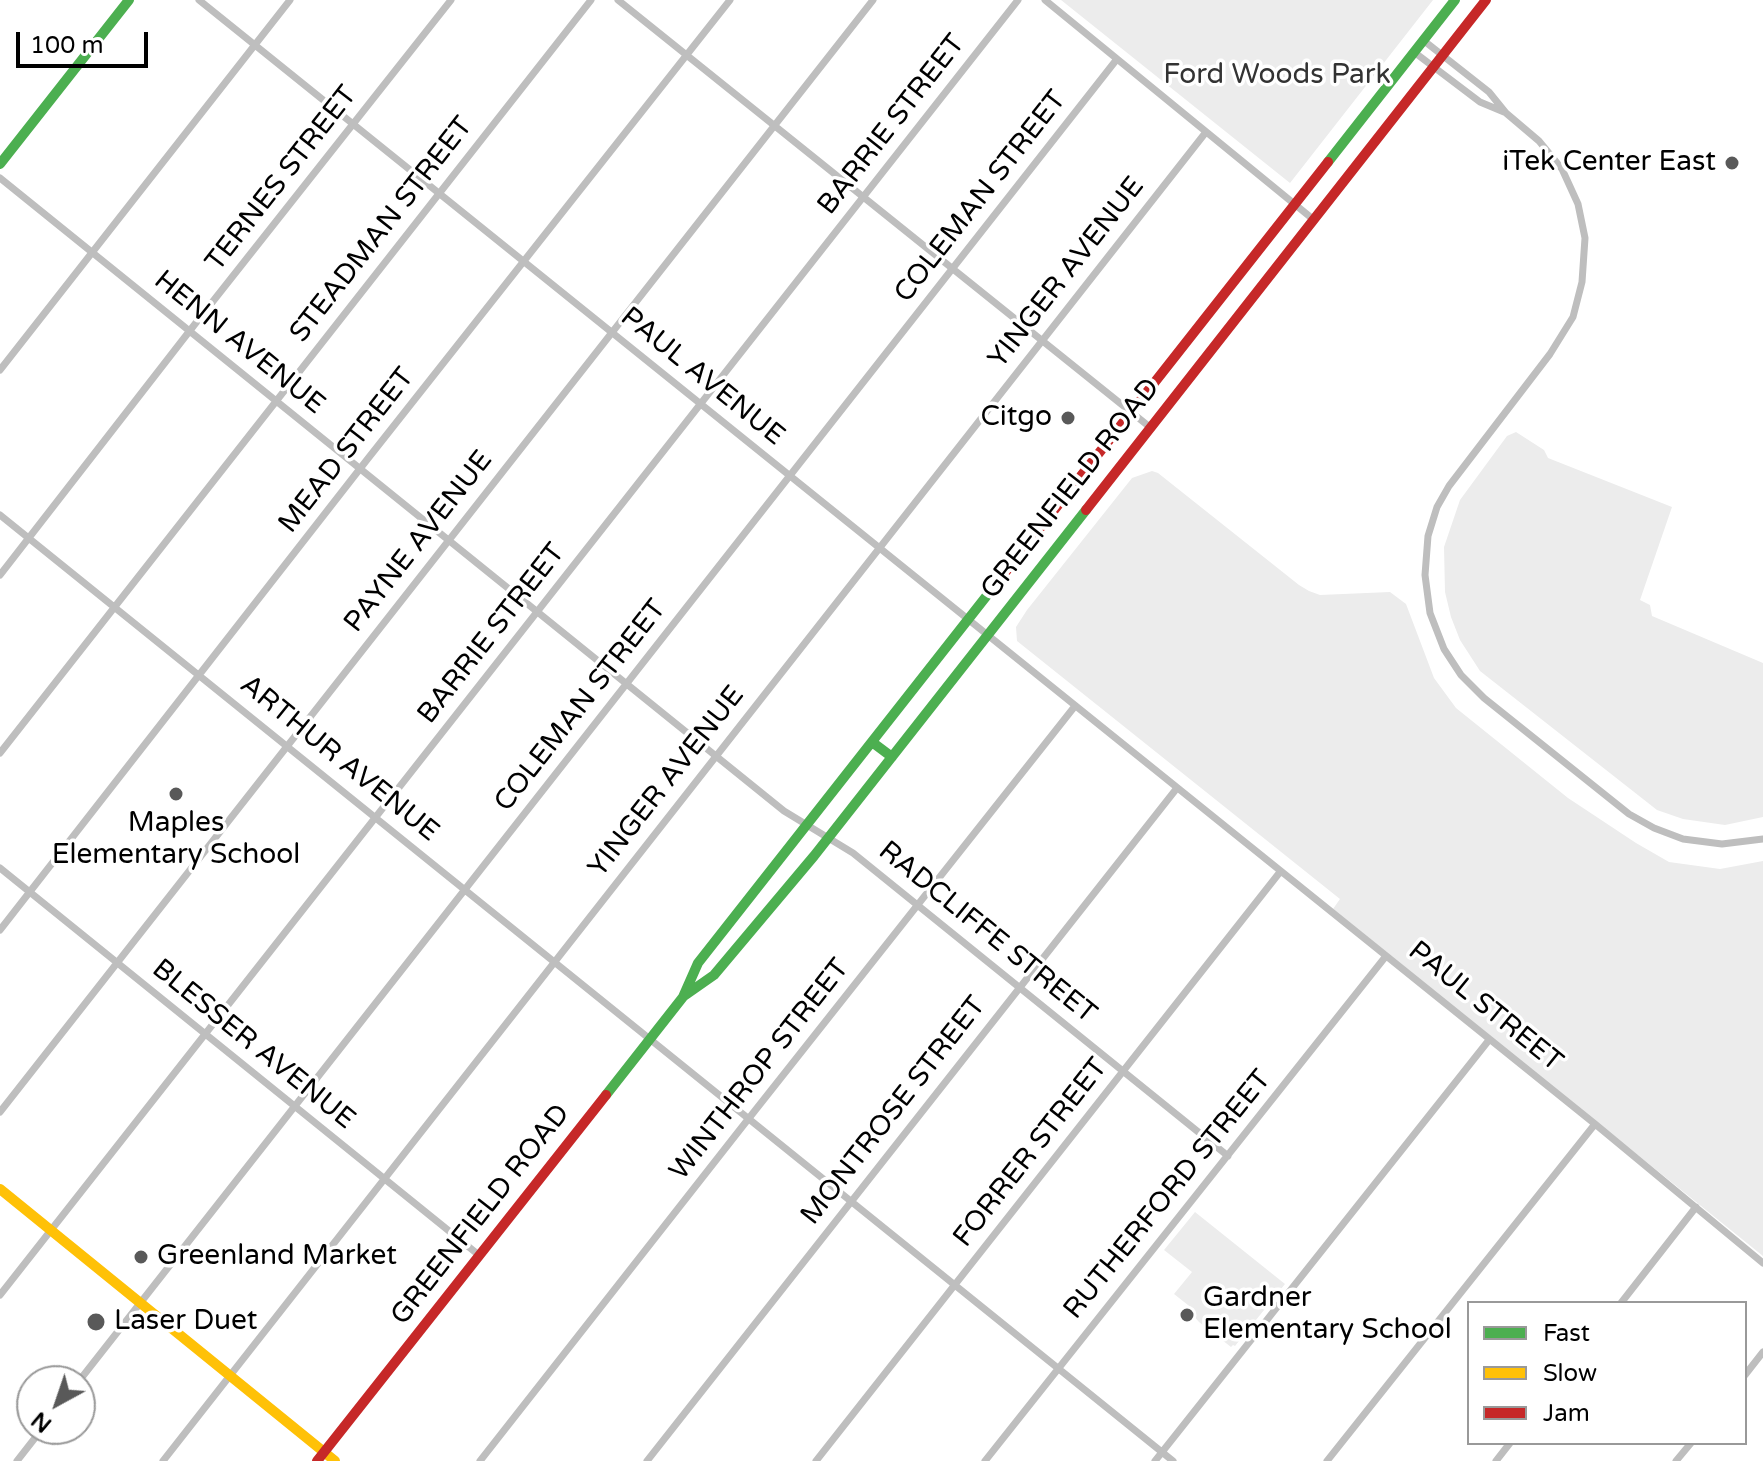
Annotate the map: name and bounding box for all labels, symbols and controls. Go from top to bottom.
scale bar [20,16,152,66]
street label: BARRIE STREET [811,28,973,222]
text: 100 m [30,31,104,60]
park label: Ford Woods Park [1163,59,1391,93]
street label: TERNES STREET [199,80,365,278]
street label: COLEMAN STREET [888,84,1074,310]
street label: STEADMAN STREET [284,111,480,349]
place label: iTek Center East [1502,146,1716,180]
marker: iTek Center East [1723,154,1741,172]
street label: YINGER AVENUE [982,171,1152,375]
street label: HENN AVENUE [147,264,331,422]
street label: PAUL AVENUE [613,301,791,453]
street label: MEAD STREET [272,362,422,540]
street label: GREENFIELD ROAD [974,372,1168,606]
place label: Citgo [980,401,1052,435]
marker: Citgo [1059,409,1077,427]
street label: PAYNE AVENUE [338,445,500,639]
street label: BARRIE STREET [411,537,573,731]
street label: COLEMAN STREET [488,593,674,819]
street label: ARTHUR AVENUE [233,669,445,849]
street label: YINGER AVENUE [582,680,752,884]
marker: Maples Elementary School [167,785,185,803]
place label: Maples Elementary School [52,807,300,873]
street label: RADCLIFFE STREET [871,835,1103,1031]
street label: PAUL STREET [1401,935,1569,1079]
street label: BLESSER AVENUE [145,953,361,1137]
street label: WINTHROP STREET [663,953,857,1187]
street label: MONTROSE STREET [794,990,994,1232]
street label: FORRER STREET [947,1052,1115,1254]
street label: RUTHERFORD STREET [1057,1064,1279,1326]
street label: GREENFIELD ROAD [384,1098,578,1332]
place label: Greenland Market [157,1240,397,1274]
marker: Greenland Market [132,1248,150,1266]
place label: Gardner Elementary School [1203,1282,1452,1348]
legend [1467,1301,1747,1445]
place label: Laser Duet [114,1305,258,1339]
marker: Gardner Elementary School [1178,1306,1196,1324]
marker: Laser Duet [85,1311,107,1333]
text: Fast [1543,1319,1590,1348]
text: Slow [1543,1359,1597,1388]
north arrow [16,1365,96,1445]
text: Jam [1543,1399,1590,1428]
text: N [27,1406,57,1437]

